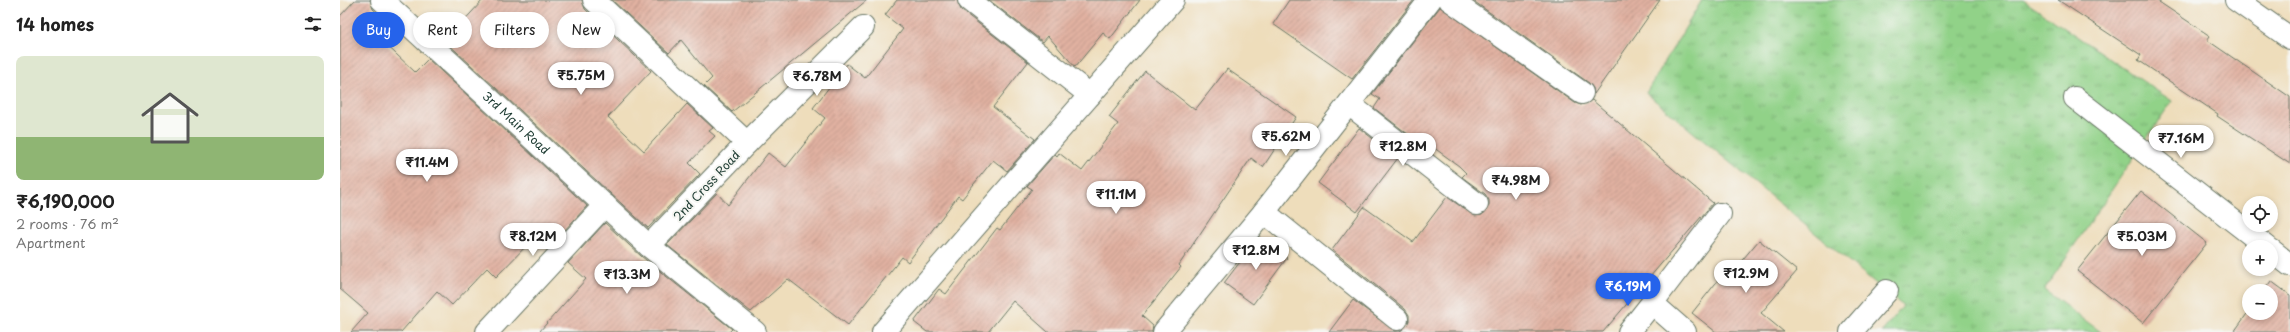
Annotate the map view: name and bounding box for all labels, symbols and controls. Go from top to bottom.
text: 14 homes [16,11,94,37]
chip: Buy [352,12,405,48]
chip: Rent [413,12,472,48]
chip: Filters [480,12,549,48]
chip: New [557,12,615,48]
icon: filters [302,13,324,35]
pin: ₹5.75M [548,62,614,96]
pin: ₹6.78M [784,63,850,97]
text: ₹5.75M [557,65,605,84]
text: ₹6.78M [792,66,842,85]
icon: home [134,82,206,154]
street label: 3rd Main Road [479,87,554,158]
pin: ₹5.62M [1253,123,1319,157]
pin: ₹7.16M [2148,125,2214,159]
text: ₹5.62M [1261,126,1311,145]
text: ₹7.16M [2158,128,2204,147]
pin: ₹12.8M [1370,133,1436,167]
text: ₹12.8M [1379,136,1427,155]
street label: 2nd Cross Road [669,146,744,225]
pin: ₹11.4M [394,149,460,183]
text: ₹11.4M [405,152,449,171]
pin: ₹4.98M [1483,167,1549,201]
text: ₹4.98M [1491,170,1541,189]
pin: ₹11.1M [1083,181,1149,215]
text: ₹11.1M [1096,184,1136,203]
text: ₹6,190,000 [16,188,115,214]
map controls [2242,196,2278,320]
button: locate [2242,196,2278,232]
text: 2 rooms · 76 m² [16,214,119,233]
pin: ₹8.12M [500,223,566,257]
pin: ₹5.03M [2109,223,2175,257]
text: ₹8.12M [509,226,557,245]
text: ₹5.03M [2117,226,2167,245]
text: Apartment [16,233,85,252]
pin: ₹12.8M [1223,237,1289,271]
text: ₹12.8M [1232,240,1280,259]
button: + [2242,240,2278,276]
pin: ₹12.9M [1713,260,1779,294]
pin: ₹13.3M [594,261,660,295]
text: ₹12.9M [1723,263,1769,282]
text: ₹13.3M [603,264,651,283]
pin: ₹6.19M [1595,273,1661,307]
text: ₹6.19M [1604,276,1652,295]
button: − [2242,284,2278,320]

